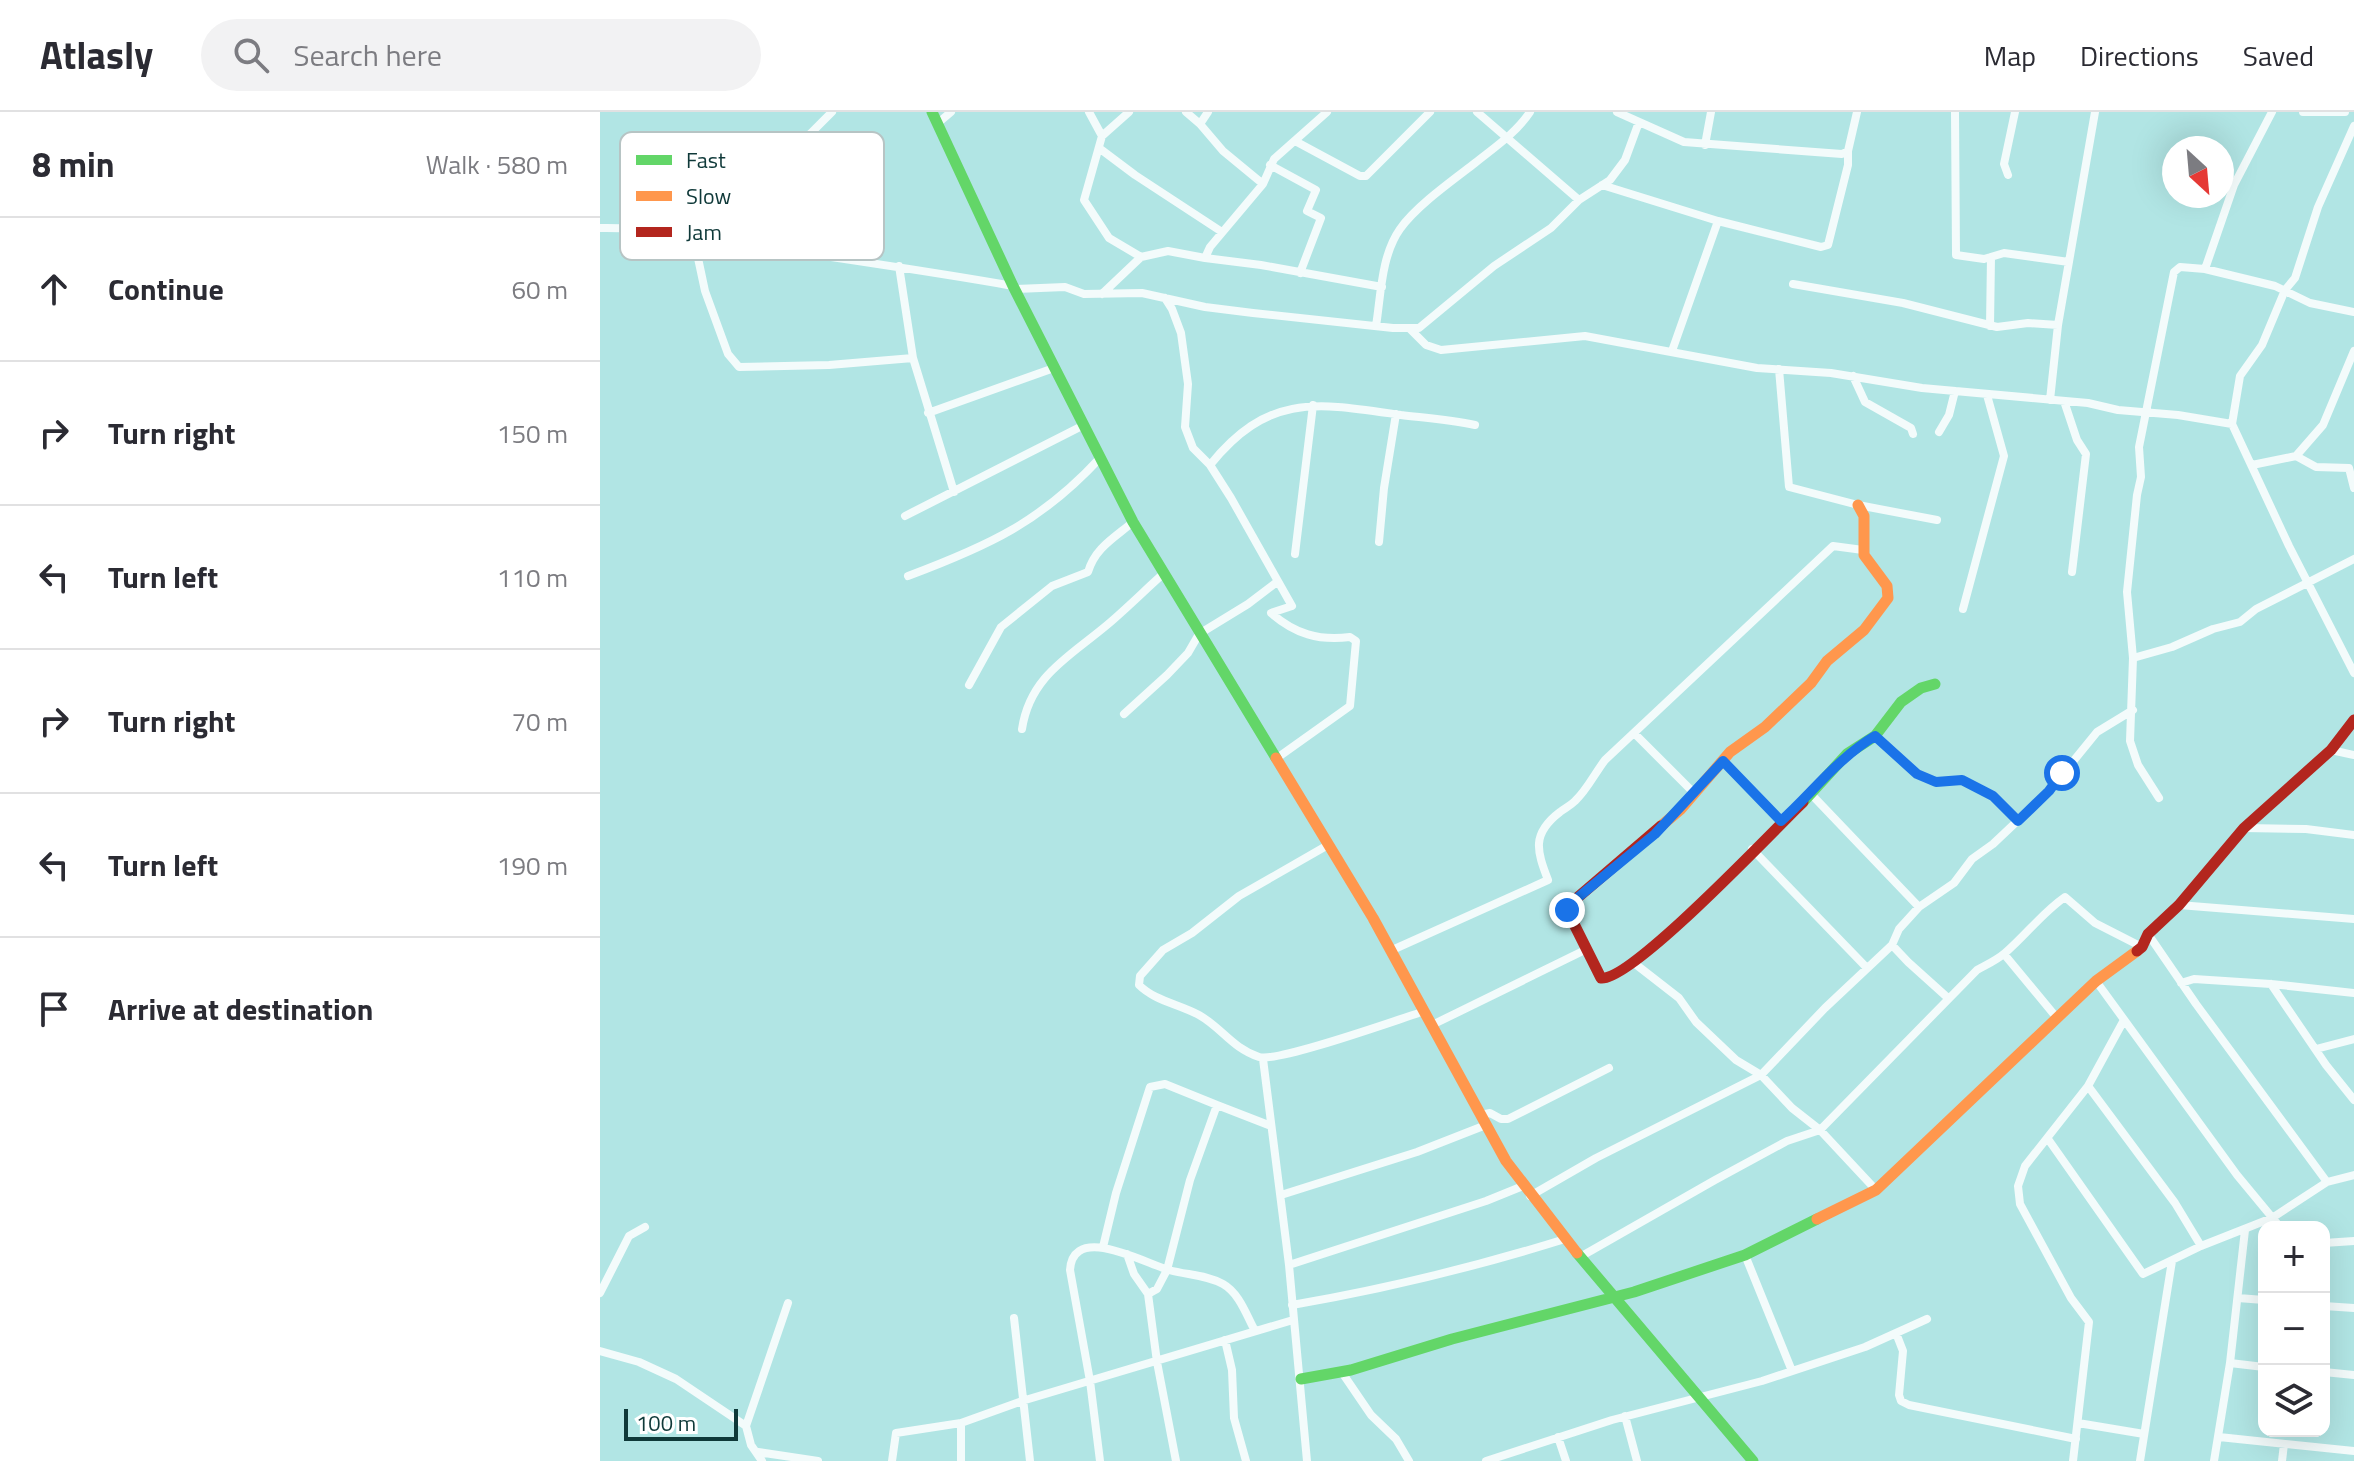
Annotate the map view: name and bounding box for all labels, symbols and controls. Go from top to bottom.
search box [201,19,761,91]
text: Atlasly [40,26,153,84]
text: Search here [293,32,442,78]
icon: search [229,33,273,77]
text: Map [1984,34,2036,77]
text: Directions [2080,34,2199,77]
text: Saved [2243,34,2314,77]
legend [620,132,884,260]
north arrow [2162,136,2234,208]
text: 8 min [32,138,115,190]
text: Fast [686,143,726,177]
text: Walk · 580 m [426,145,568,184]
text: Slow [686,179,732,213]
text: Jam [686,215,722,249]
text: Continue [108,266,224,312]
icon: ahead [32,267,76,311]
text: 60 m [511,270,568,309]
text: Turn right [108,410,236,456]
icon: right [32,411,76,455]
text: 150 m [497,414,568,453]
text: Turn left [108,554,218,600]
icon: left [32,555,76,599]
text: 110 m [497,558,568,597]
text: Turn right [108,698,236,744]
icon: right [32,699,76,743]
text: 70 m [511,702,568,741]
route start [2044,755,2080,791]
text: Turn left [108,842,218,888]
icon: left [32,843,76,887]
text: 190 m [497,846,568,885]
route end [1549,892,1585,928]
text: Arrive at destination [108,986,373,1032]
icon: arrive [32,987,76,1031]
map controls [2258,1221,2330,1437]
button: + [2258,1221,2330,1293]
button: − [2258,1293,2330,1365]
button: layers [2258,1365,2330,1437]
scale bar [624,1405,738,1441]
text: 100 m [636,1406,696,1440]

